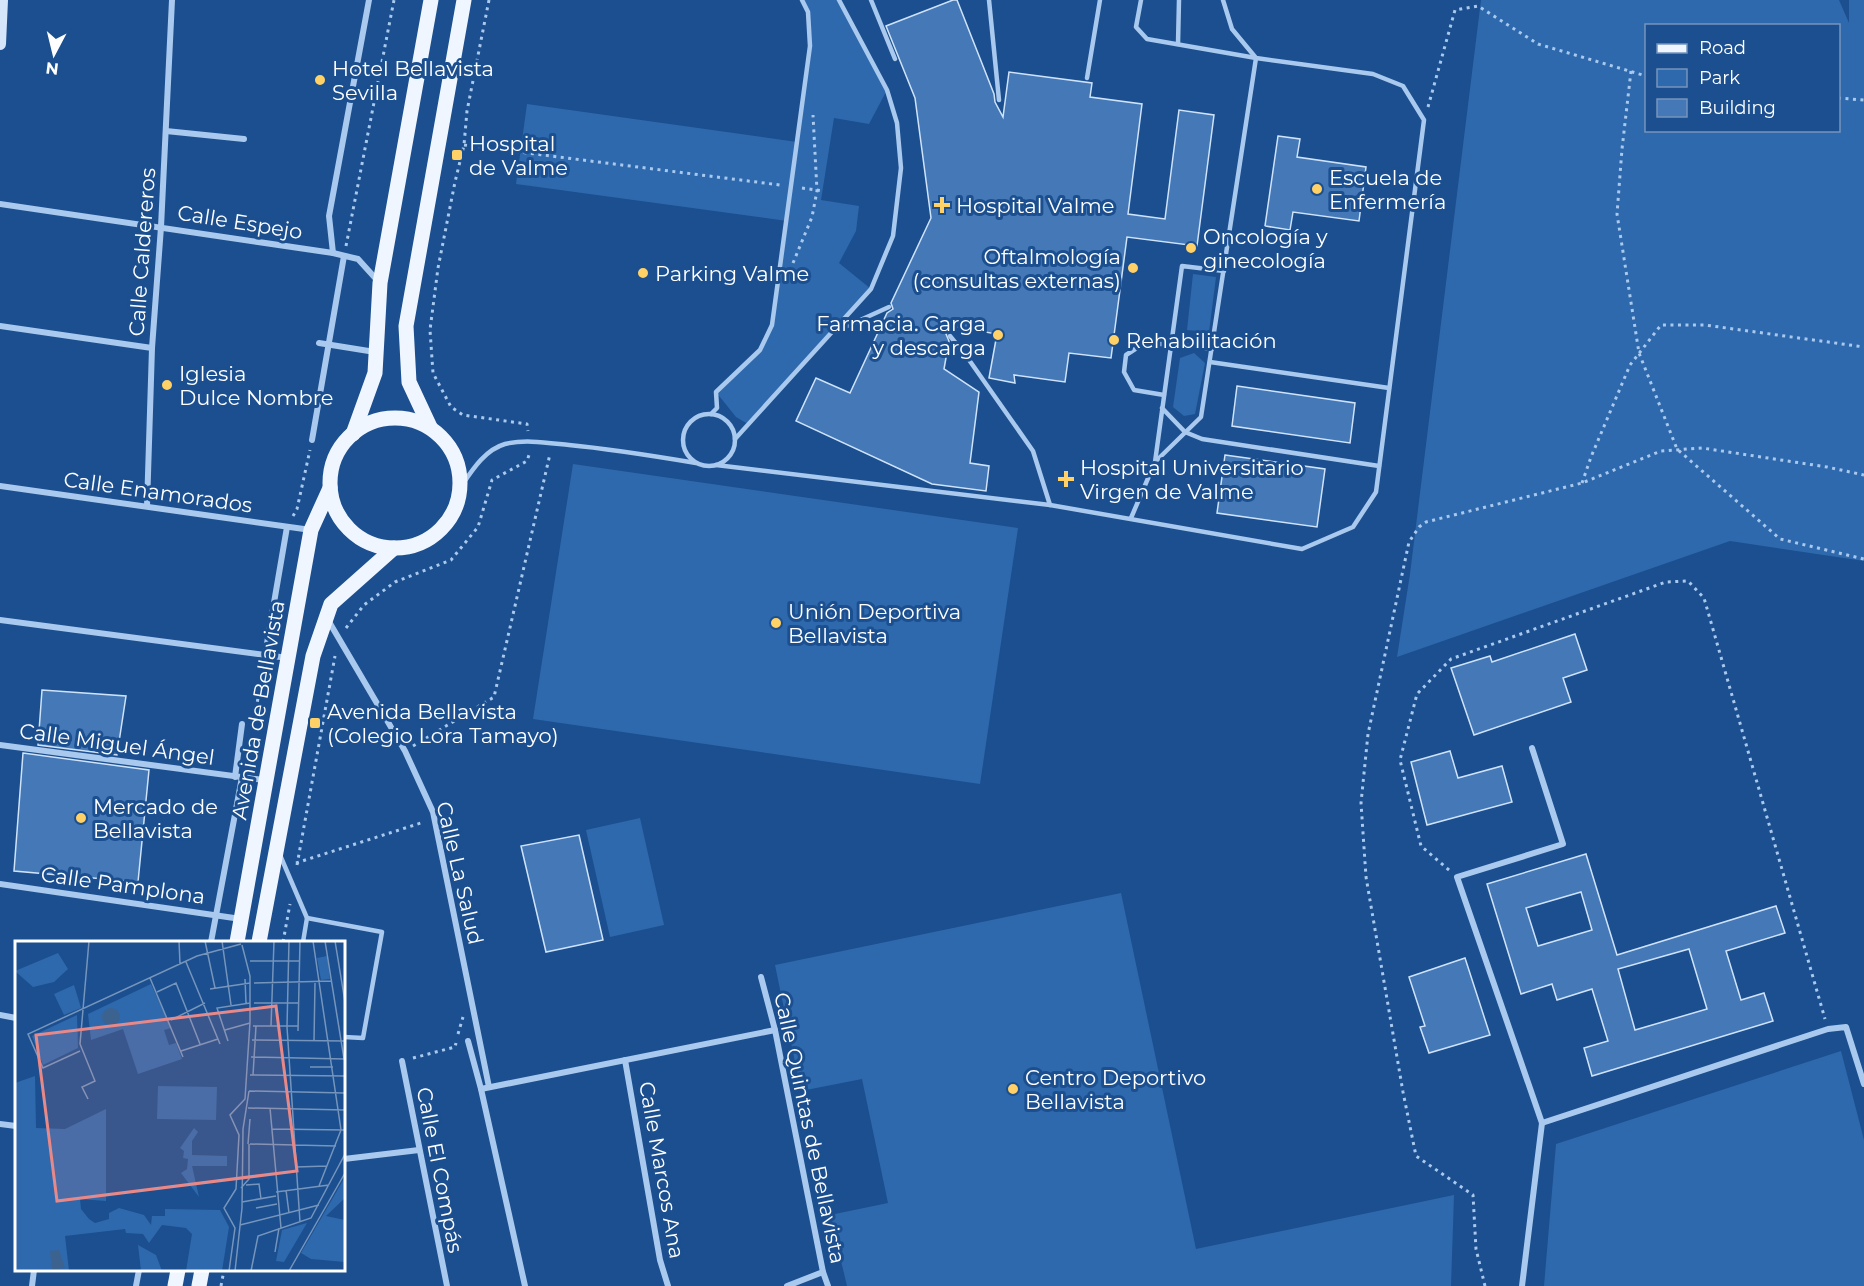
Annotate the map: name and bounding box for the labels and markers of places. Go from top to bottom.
place label: Hotel Bellavista Sevilla [332,56,494,105]
marker: Hotel Bellavista Sevilla [313,73,327,87]
place label: Hospital de Valme [469,131,568,180]
marker: Hospital de Valme [450,148,464,162]
place label: Escuela de Enfermería [1329,165,1446,214]
marker: Escuela de Enfermería [1310,182,1324,196]
place label: Hospital Valme [956,193,1114,218]
marker: Hospital Valme [933,196,951,214]
place label: Oncología y ginecología [1203,224,1328,273]
marker: Oncología y ginecología [1184,241,1198,255]
place label: Oftalmología (consultas externas) [913,244,1121,293]
place label: Parking Valme [655,261,809,286]
marker: Oftalmología (consultas externas) [1126,261,1140,275]
marker: Parking Valme [636,266,650,280]
place label: Farmacia. Carga y descarga [816,311,986,360]
marker: Farmacia. Carga y descarga [991,328,1005,342]
place label: Rehabilitación [1126,328,1277,353]
marker: Rehabilitación [1107,333,1121,347]
place label: Iglesia Dulce Nombre [179,361,334,410]
marker: Iglesia Dulce Nombre [160,378,174,392]
place label: Hospital Universitario Virgen de Valme [1080,455,1304,504]
marker: Hospital Universitario Virgen de Valme [1057,470,1075,488]
place label: Unión Deportiva Bellavista [788,599,961,648]
marker: Unión Deportiva Bellavista [769,616,783,630]
place label: Avenida Bellavista (Colegio Lora Tamayo) [327,699,559,748]
marker: Avenida Bellavista (Colegio Lora Tamayo) [308,716,322,730]
place label: Mercado de Bellavista [93,794,218,843]
marker: Mercado de Bellavista [74,811,88,825]
place label: Centro Deportivo Bellavista [1025,1065,1206,1114]
marker: Centro Deportivo Bellavista [1006,1082,1020,1096]

